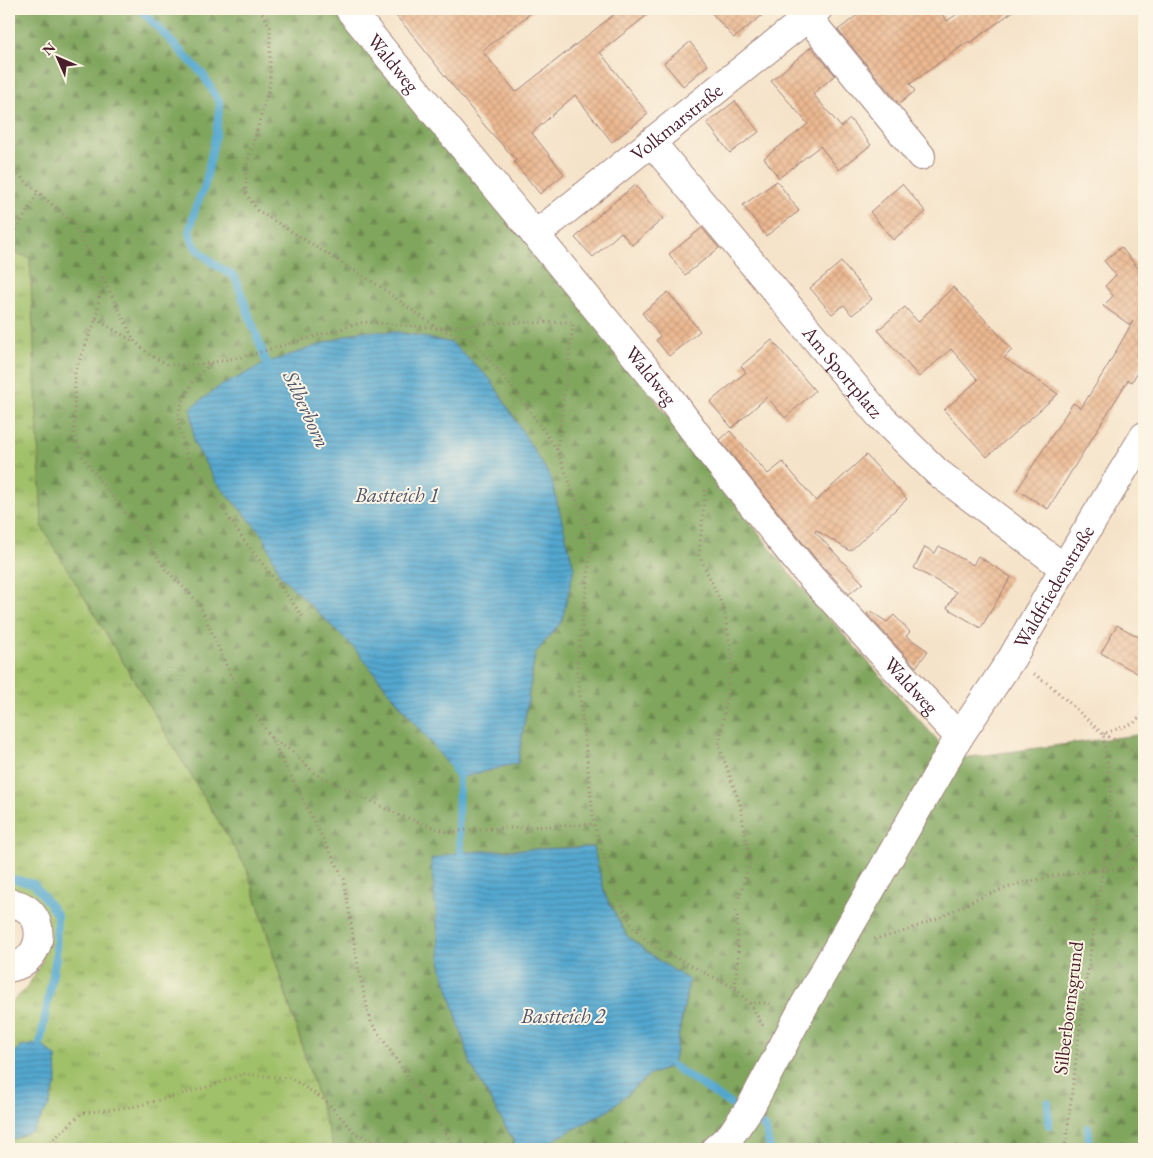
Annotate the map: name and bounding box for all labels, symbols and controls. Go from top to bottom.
street label: Waldweg [362,28,426,98]
north arrow [32,32,82,82]
text: N [38,38,60,59]
street label: Volkmarstraße [625,77,728,167]
street label: Am Sportplatz [796,319,889,424]
street label: Waldweg [619,340,683,410]
water label: Silberborn [277,365,337,452]
water label: Bastteich 1 [354,481,439,508]
street label: Waldfriedenstraße [1007,520,1100,653]
street label: Waldweg [878,651,945,720]
street label: Silberbornsgrund [1047,939,1089,1076]
water label: Bastteich 2 [520,1002,606,1029]

